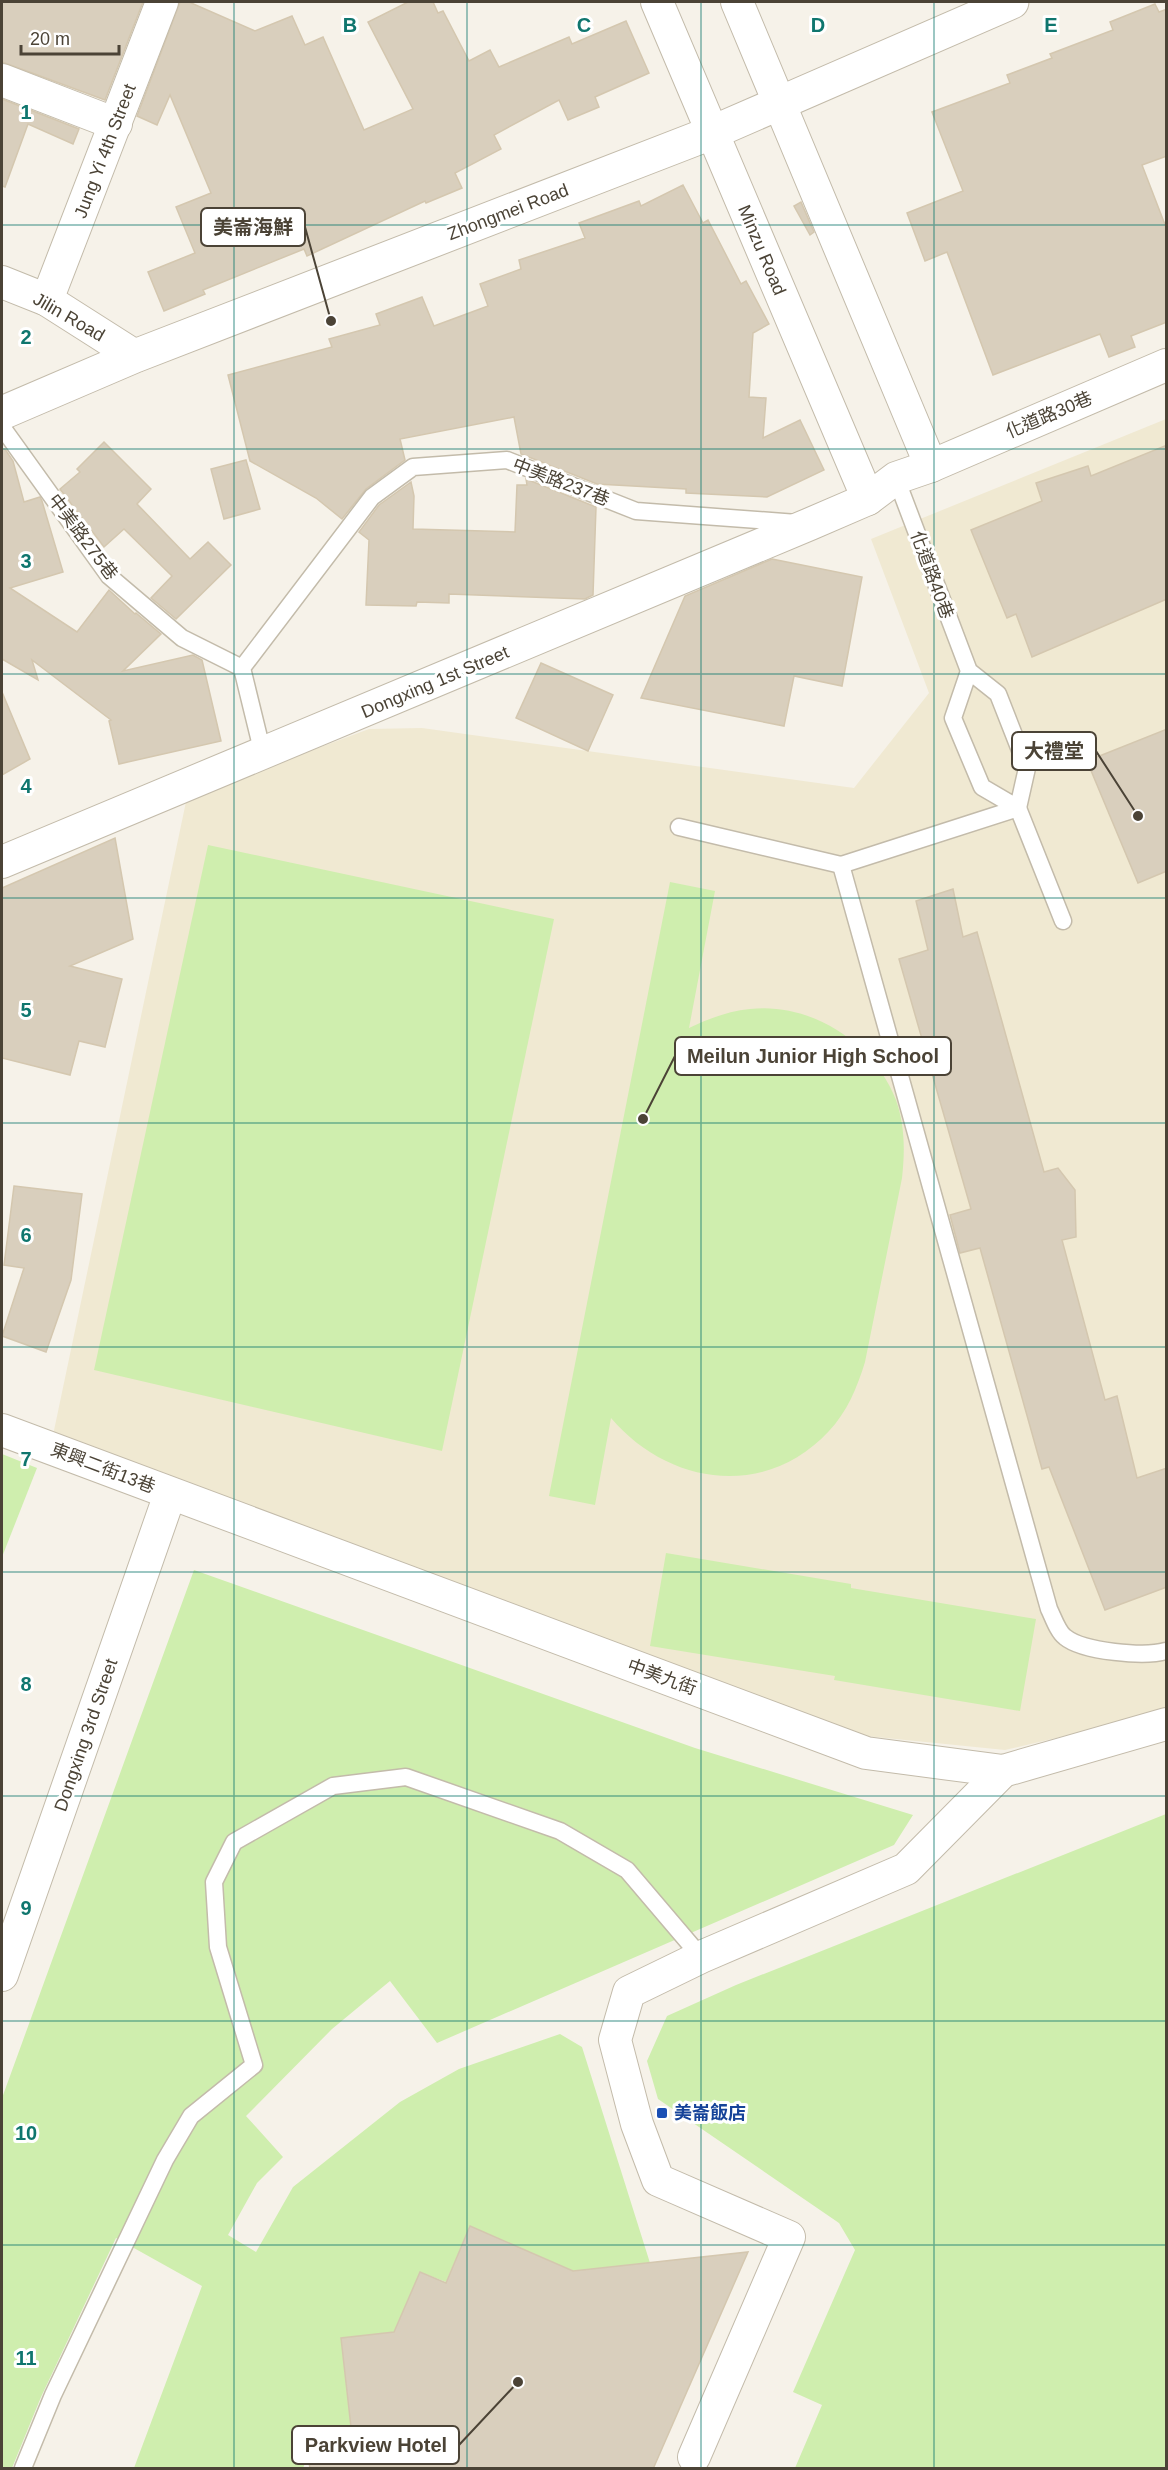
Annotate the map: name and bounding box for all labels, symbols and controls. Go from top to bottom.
text: B [343,14,357,36]
text: C [577,14,591,36]
text: D [811,14,825,36]
text: E [1044,14,1058,36]
scale bar [21,18,118,56]
text: 20 m [30,29,70,49]
street label: Jung Yi 4th Street [70,81,140,221]
text: 1 [20,101,32,123]
street label: Zhongmei Road [445,180,571,244]
street label: Minzu Road [734,202,790,298]
callout: 美崙海鮮 [201,208,305,246]
text: 美崙海鮮 [213,216,293,238]
street label: Jilin Road [30,289,108,345]
text: 2 [20,326,32,348]
street label: 化道路30巷 [1003,388,1095,442]
street label: 中美路237巷 [510,454,612,510]
street label: 中美路275巷 [44,490,122,584]
street label: 化道路40巷 [907,528,957,622]
text: 3 [20,550,32,572]
street label: Dongxing 1st Street [358,642,512,722]
callout: 大禮堂 [1012,732,1096,770]
text: 大禮堂 [1024,740,1084,762]
text: 4 [20,775,32,797]
text: 5 [20,999,32,1021]
callout: Meilun Junior High School [675,1037,951,1075]
text: Meilun Junior High School [687,1045,939,1067]
text: 6 [20,1224,32,1246]
street label: 東興二街13巷 [48,1439,158,1497]
text: 7 [20,1448,32,1470]
street label: 中美九街 [625,1655,699,1699]
street label: Dongxing 3rd Street [50,1656,122,1814]
text: 8 [20,1673,32,1695]
text: 9 [20,1897,32,1919]
place label: 美崙飯店 [674,2102,746,2123]
marker: 美崙飯店 [655,2106,669,2120]
text: 10 [15,2122,37,2144]
text: 11 [15,2347,37,2369]
callout: Parkview Hotel [292,2426,459,2464]
text: Parkview Hotel [305,2434,447,2456]

